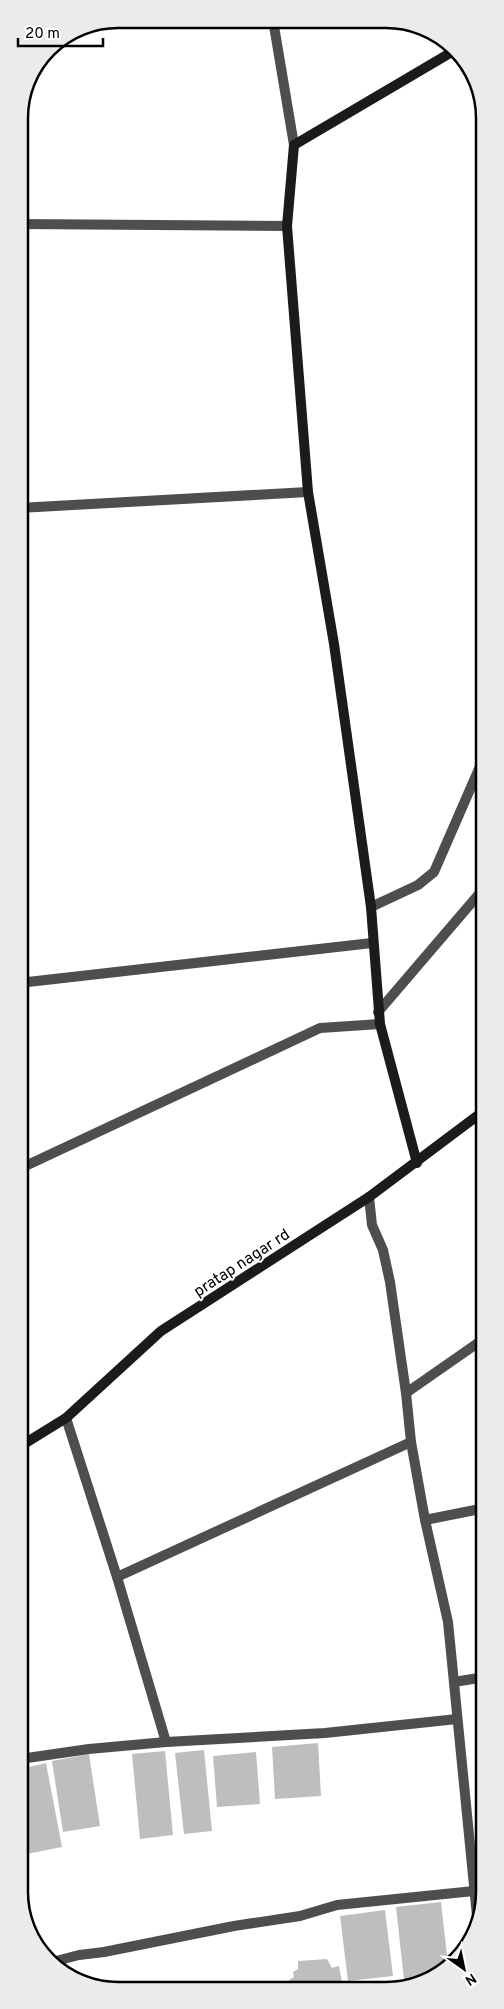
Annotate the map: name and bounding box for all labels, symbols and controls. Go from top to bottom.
scale bar [18,15,102,47]
text: 20 m [25,25,60,44]
street label: pratap nagar rd [190,1225,294,1302]
north arrow [439,1944,489,1994]
text: N [461,1969,479,1989]

